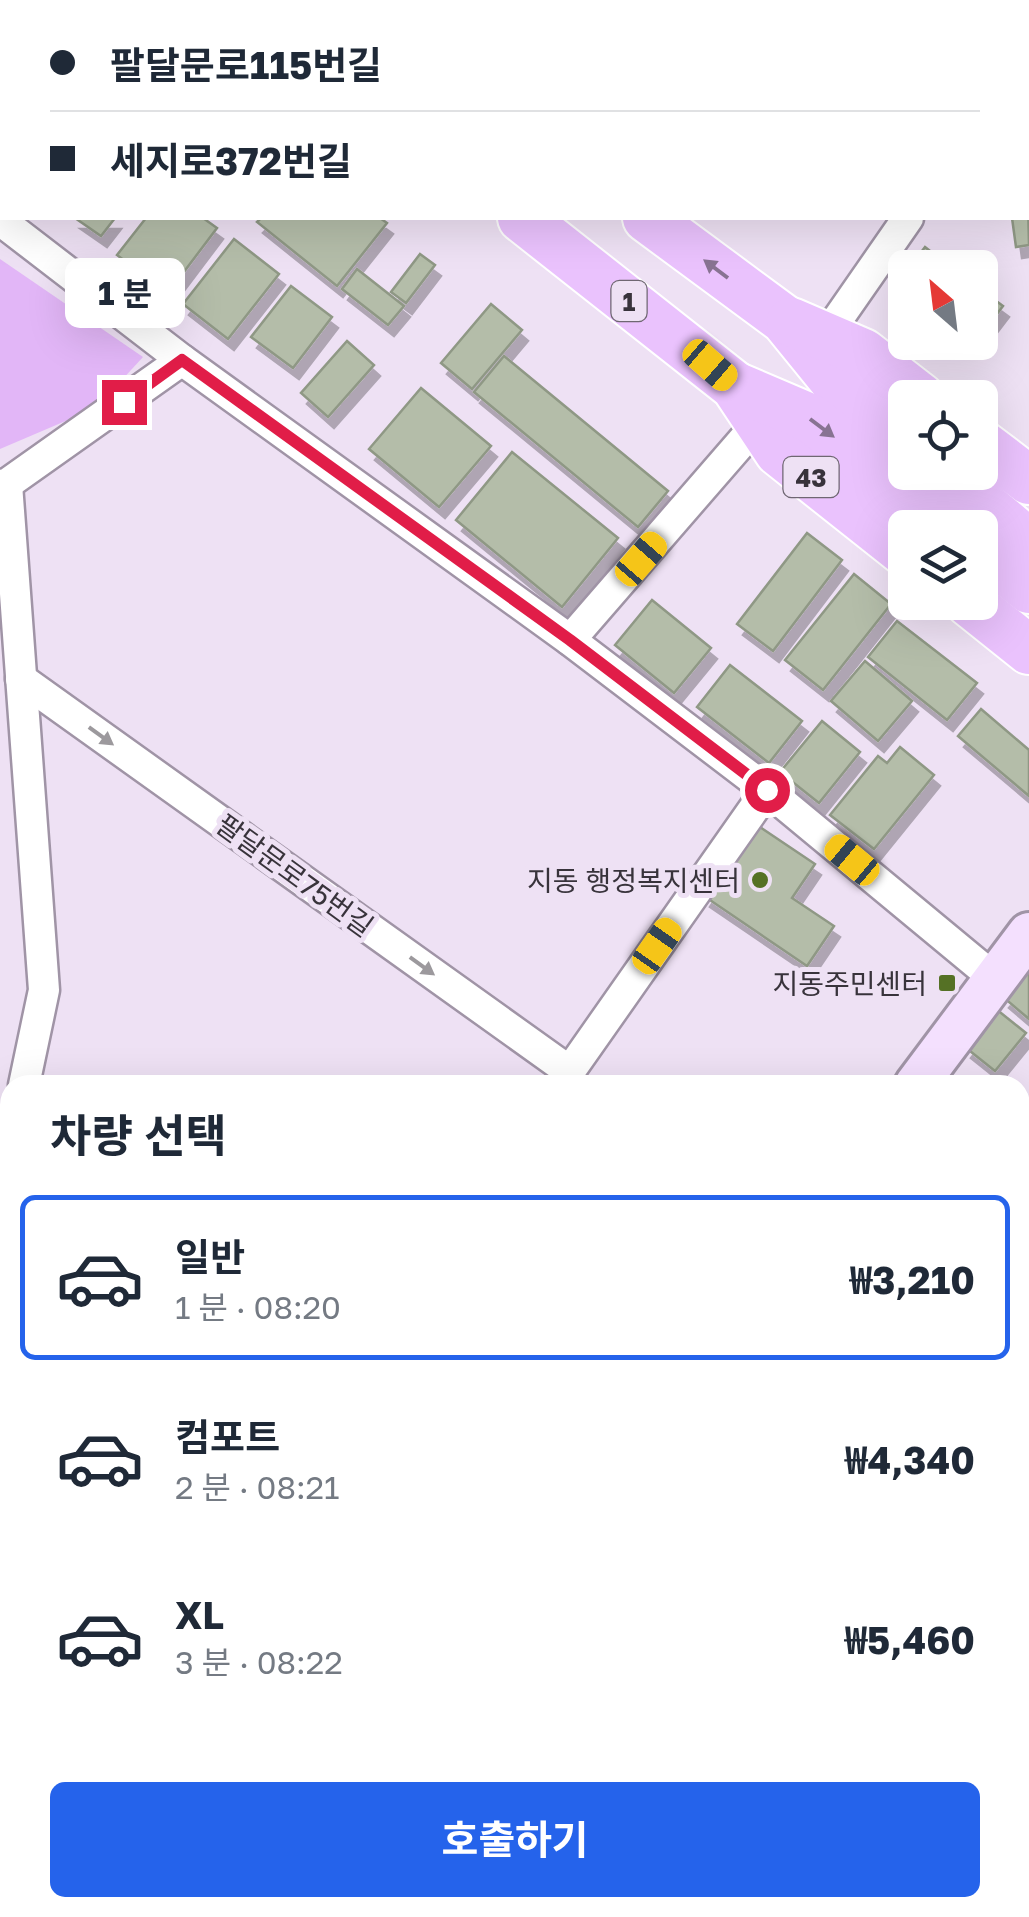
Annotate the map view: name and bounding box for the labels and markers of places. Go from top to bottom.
place label: 지동 행정복지센터 [527,864,740,897]
marker: 지동 행정복지센터 [749,869,771,891]
place label: 지동주민센터 [772,967,927,1000]
marker: 지동주민센터 [936,972,958,994]

